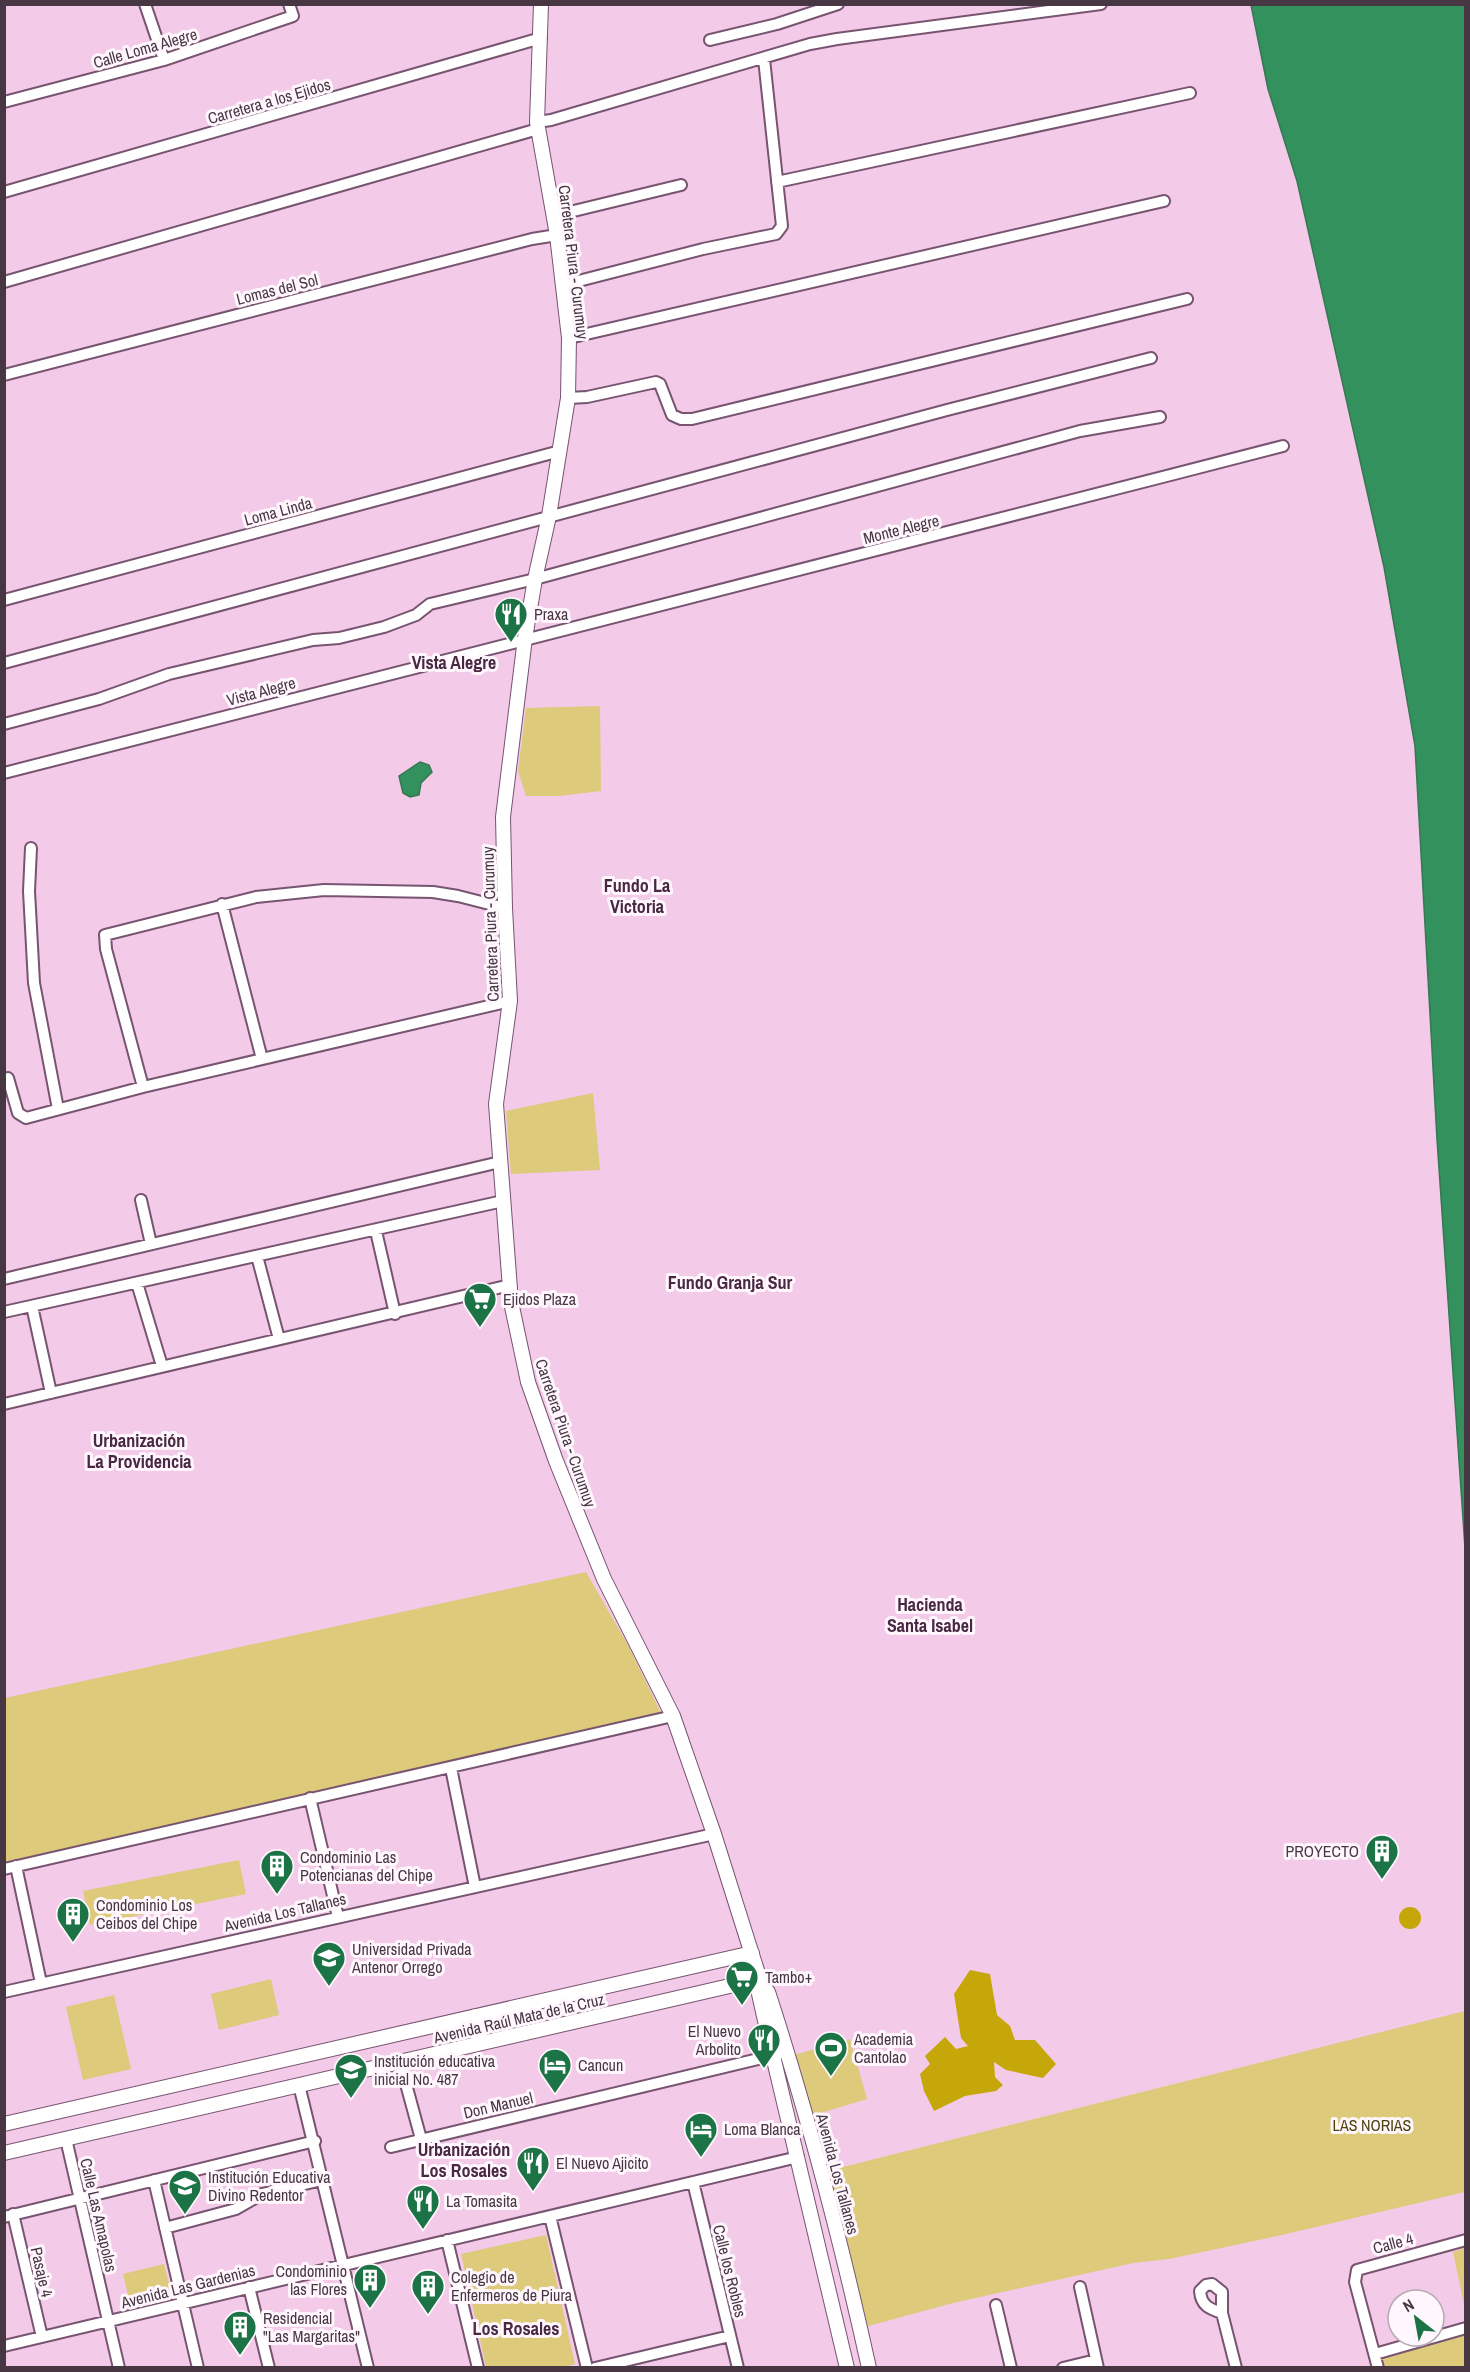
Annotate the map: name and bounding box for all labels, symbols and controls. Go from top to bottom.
street label: Calle Loma Alegre [90,23,200,73]
street label: Carretera a los Ejidos [205,73,333,129]
street label: Carretera Piura - Curumuy [554,184,594,341]
street label: Lomas del Sol [234,268,320,310]
street label: Loma Linda [242,491,315,531]
street label: Monte Alegre [861,509,941,549]
restaurant icon: Praxa [493,596,529,643]
place label: Praxa [534,603,569,625]
district label: Vista Alegre [412,650,496,675]
street label: Vista Alegre [224,671,298,711]
street label: Carretera Piura - Curumuy [476,846,504,1002]
district label: Fundo La Victoria [604,873,671,919]
district label: Fundo Granja Sur [668,1270,793,1295]
supermarket icon: Ejidos Plaza [462,1281,498,1328]
place label: Ejidos Plaza [503,1288,577,1310]
street label: Carretera Piura - Curumuy [530,1356,602,1510]
district label: Urbanización La Providencia [86,1428,192,1474]
district label: Hacienda Santa Isabel [887,1592,973,1638]
building icon: PROYECTO [1364,1833,1400,1880]
place label: PROYECTO [1286,1840,1359,1862]
place label: Condominio Las Potencianas del Chipe [300,1846,433,1886]
building icon: Condominio Las Potencianas del Chipe [259,1848,295,1895]
street label: Avenida Los Tallanes [221,1887,348,1937]
place label: Condominio Los Ceibos del Chipe [96,1894,197,1934]
building icon: Condominio Los Ceibos del Chipe [55,1896,91,1943]
place label: Universidad Privada Antenor Orrego [351,1938,472,1978]
school or university icon: Universidad Privada Antenor Orrego [311,1940,347,1987]
supermarket icon: Tambo+ [724,1959,760,2006]
place label: Tambo+ [765,1966,812,1988]
street label: Avenida Raúl Mata de la Cruz [430,1988,607,2049]
place label: El Nuevo Arbolito [688,2020,741,2060]
restaurant icon: El Nuevo Arbolito [746,2022,782,2069]
place label: Academia Cantolao [853,2028,914,2068]
sports icon: Academia Cantolao [813,2030,849,2077]
hotel icon: Cancun [537,2047,573,2094]
place label: Institución educativa inicial No. 487 [374,2050,496,2090]
school or university icon: Institución educativa inicial No. 487 [333,2052,369,2099]
place label: Cancun [578,2054,623,2076]
street label: Don Manuel [461,2086,535,2124]
street label: Avenida Los Tallanes [811,2110,865,2237]
hotel icon: Loma Blanca [683,2111,719,2158]
park label: LAS NORIAS [1333,2114,1412,2136]
place label: Loma Blanca [724,2118,801,2140]
district label: Urbanización Los Rosales [418,2137,510,2183]
restaurant icon: El Nuevo Ajicito [515,2145,551,2192]
place label: El Nuevo Ajicito [556,2152,649,2174]
street label: Calle Las Amapolas [75,2156,123,2274]
place label: Institución Educativa Divino Redentor [208,2166,331,2206]
school or university icon: Institución Educativa Divino Redentor [167,2168,203,2215]
restaurant icon: La Tomasita [405,2183,441,2230]
place label: La Tomasita [446,2190,518,2212]
street label: Calle los Robles [708,2222,752,2320]
street label: Calle 4 [1370,2227,1416,2259]
street label: Pasaje 4 [26,2245,58,2299]
street label: Avenida Las Gardenias [118,2259,257,2314]
place label: Condominio las Flores [276,2260,347,2300]
building icon: Condominio las Flores [352,2262,388,2309]
place label: Colegio de Enfermeros de Piura [451,2266,573,2306]
building icon: Colegio de Enfermeros de Piura [410,2268,446,2315]
north arrow [1386,2288,1446,2348]
text: N [1399,2293,1418,2317]
place label: Residencial "Las Margaritas" [263,2307,360,2347]
building icon: Residencial "Las Margaritas" [222,2309,258,2356]
district label: Los Rosales [473,2316,559,2341]

